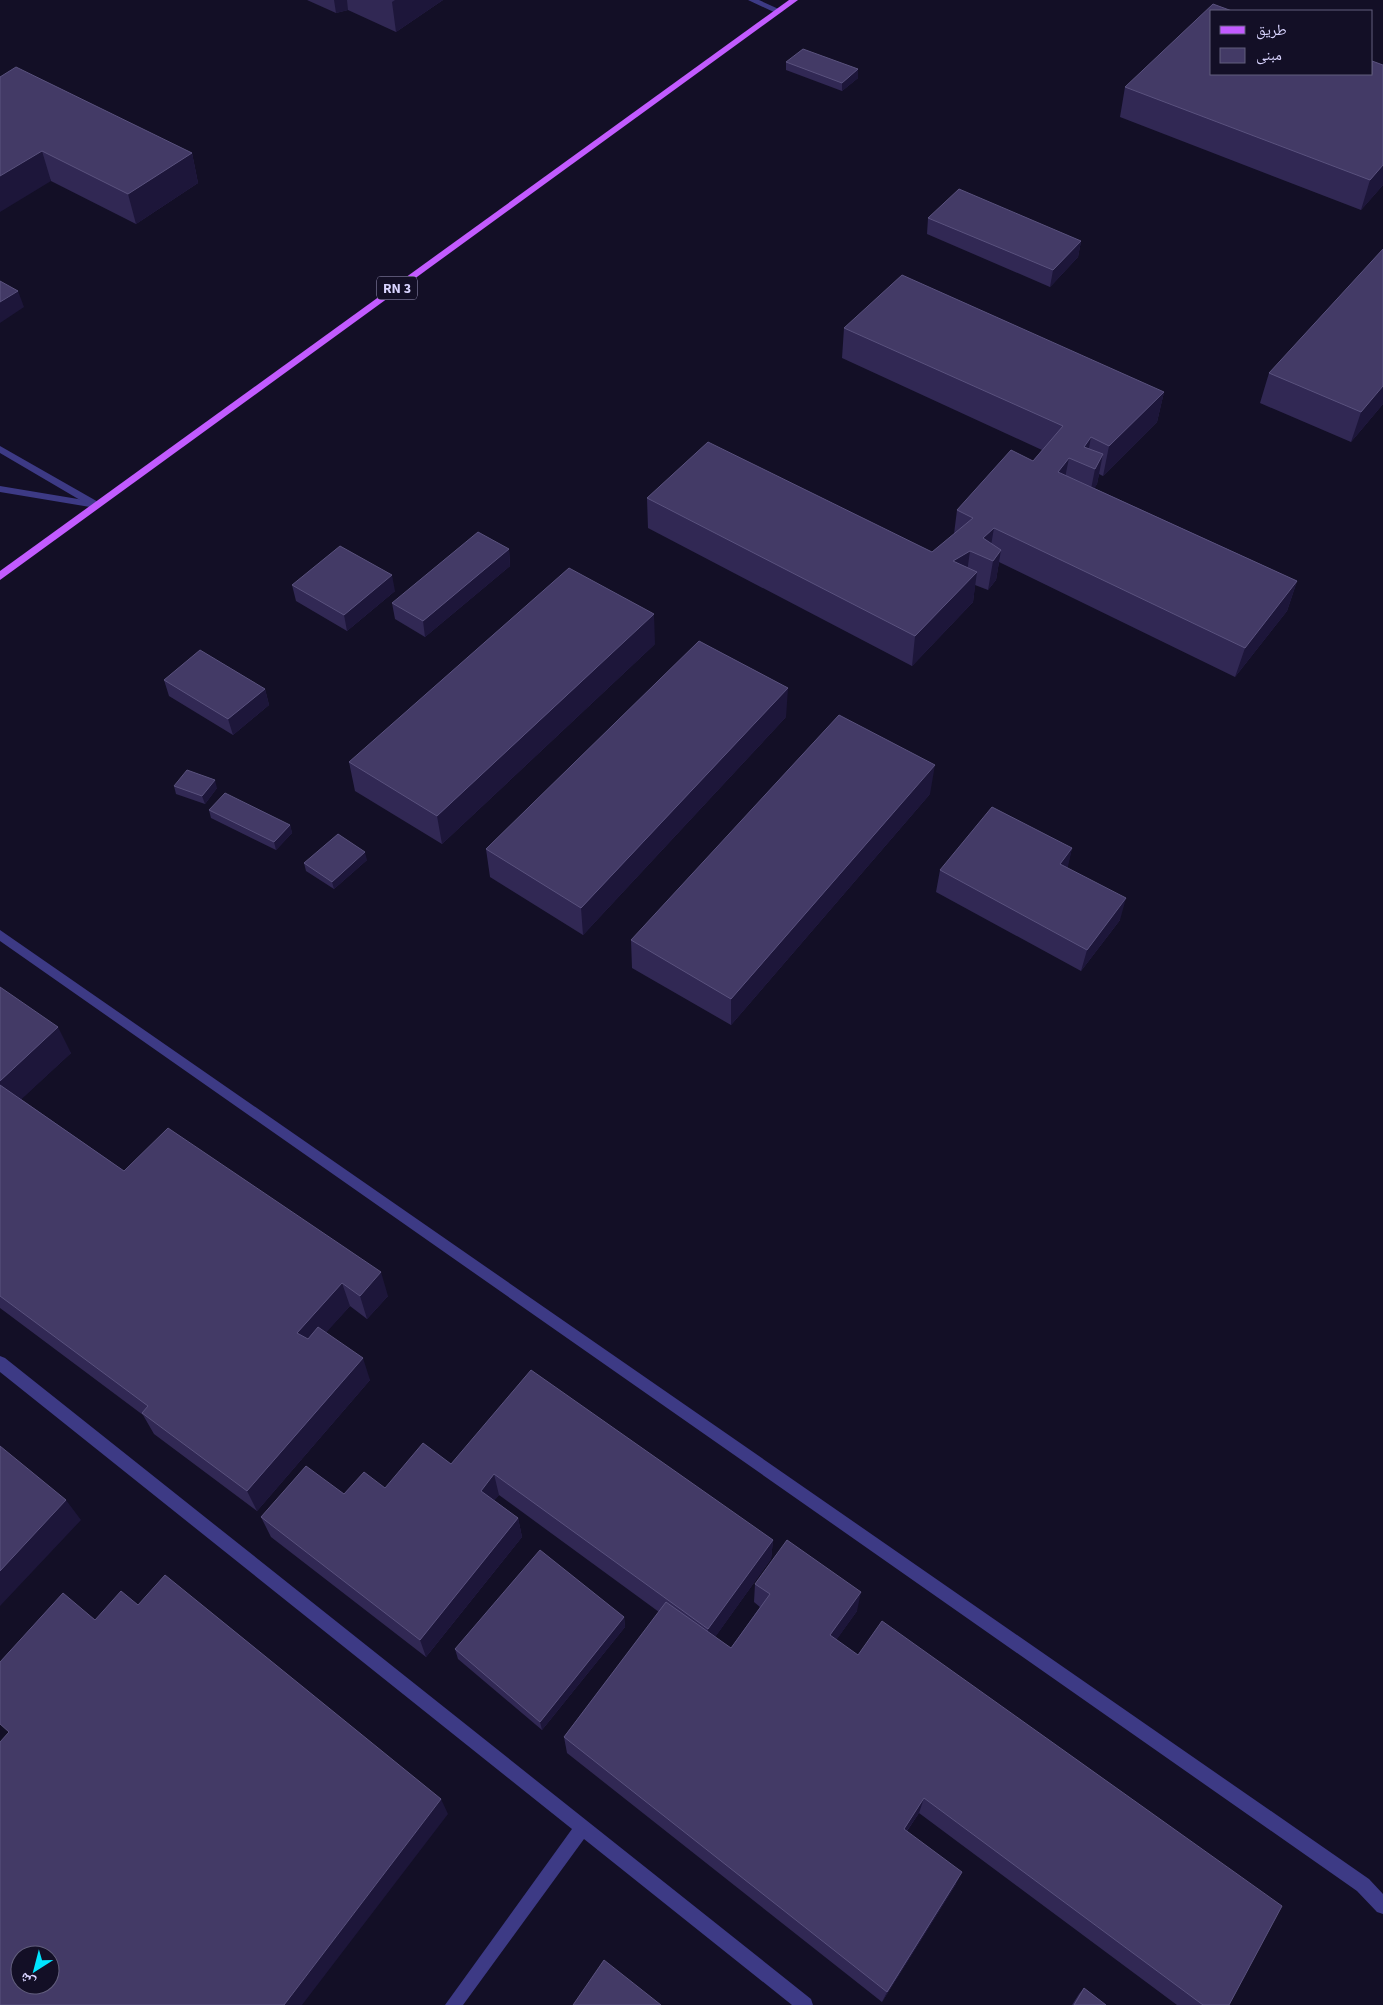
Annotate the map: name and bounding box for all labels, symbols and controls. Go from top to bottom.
legend [1210,10,1373,75]
text: طريق [1256,20,1287,41]
text: مبنى [1256,45,1282,66]
road number: RN 3 [377,276,417,300]
north arrow [10,1945,60,1995]
text: ش [16,1967,40,1992]

